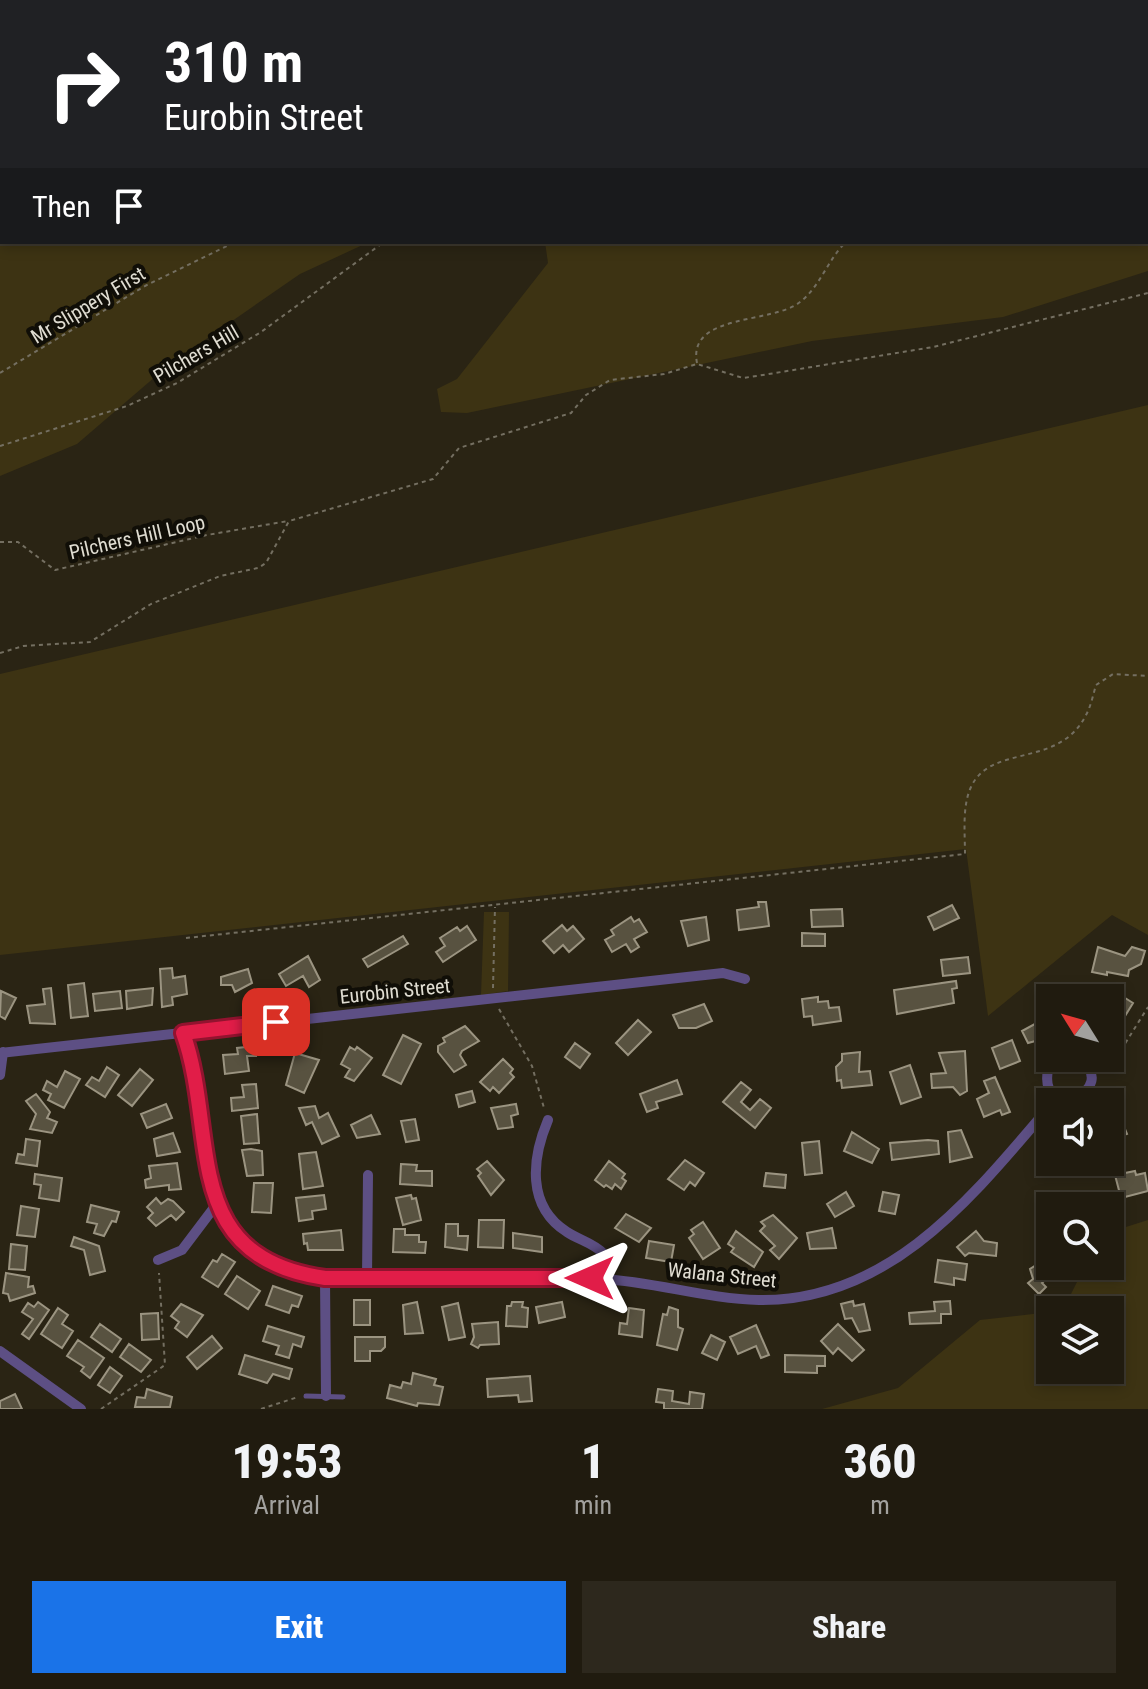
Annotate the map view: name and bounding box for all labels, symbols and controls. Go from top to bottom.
text: 310 m [164,30,303,96]
icon: right [32,32,136,136]
text: Eurobin Street [164,97,364,139]
icon: arrive [107,184,151,228]
text: Then [32,189,91,224]
street label: Mr Slippery First [27,261,150,349]
street label: Pilchers Hill [149,320,243,388]
street label: Pilchers Hill Loop [67,510,207,564]
street label: Eurobin Street [339,973,452,1009]
north arrow [1036,984,1124,1072]
map controls [1036,984,1124,1384]
pin [242,988,310,1056]
icon: arrive [254,1000,298,1044]
button: sound [1036,1088,1124,1176]
button: search [1036,1192,1124,1280]
position arrow [548,1236,632,1320]
street label: Walana Street [666,1257,778,1293]
button: layers [1036,1296,1124,1384]
text: 19:53 [231,1433,343,1490]
text: 1 [581,1433,605,1490]
text: 360 [843,1433,917,1490]
text: Arrival [254,1490,320,1520]
text: min [574,1490,612,1520]
text: m [870,1490,890,1520]
button: Exit [32,1581,566,1673]
button: Share [582,1581,1116,1673]

